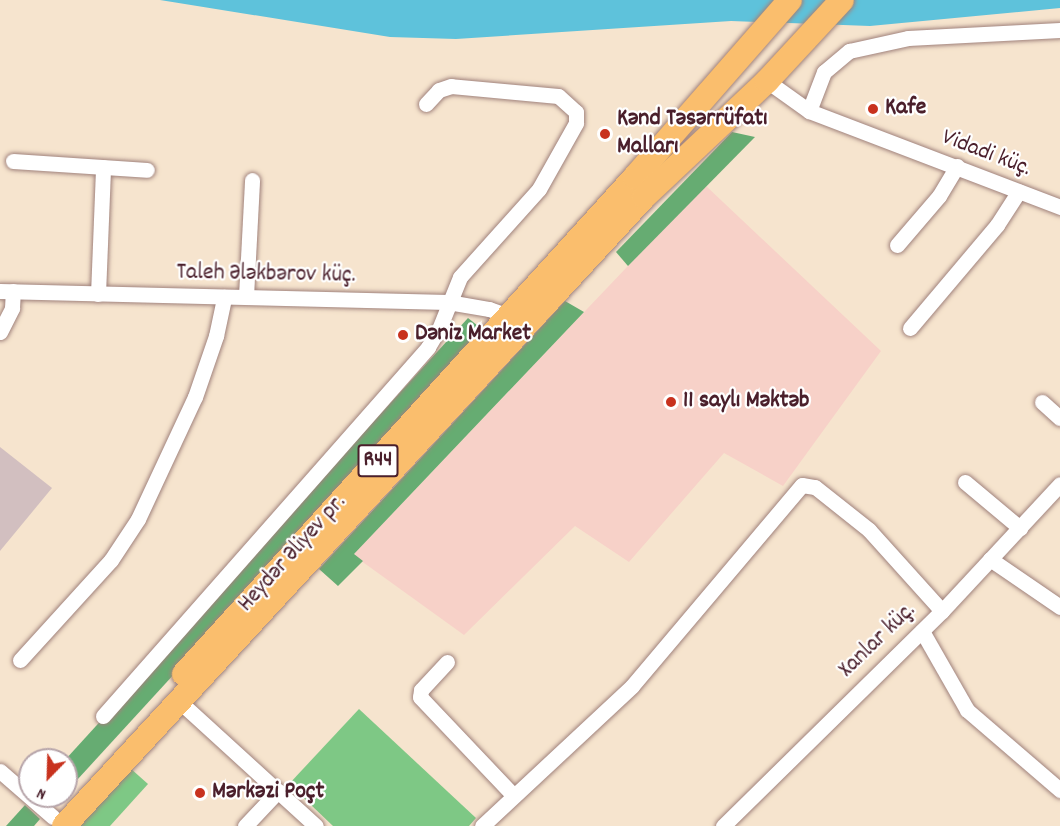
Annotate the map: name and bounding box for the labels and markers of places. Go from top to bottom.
place label: Kafe [885,95,926,123]
marker: Kafe [866,102,880,116]
place label: Kənd Təsərrüfatı Malları [617,106,767,162]
marker: Kənd Təsərrüfatı Malları [598,127,612,141]
place label: Dəniz Market [415,321,531,349]
marker: Dəniz Market [396,328,410,342]
place label: 11 saylı Məktəb [683,388,809,416]
marker: 11 saylı Məktəb [664,395,678,409]
place label: Mərkəzi Poçt [212,779,324,807]
marker: Mərkəzi Poçt [193,786,207,800]

